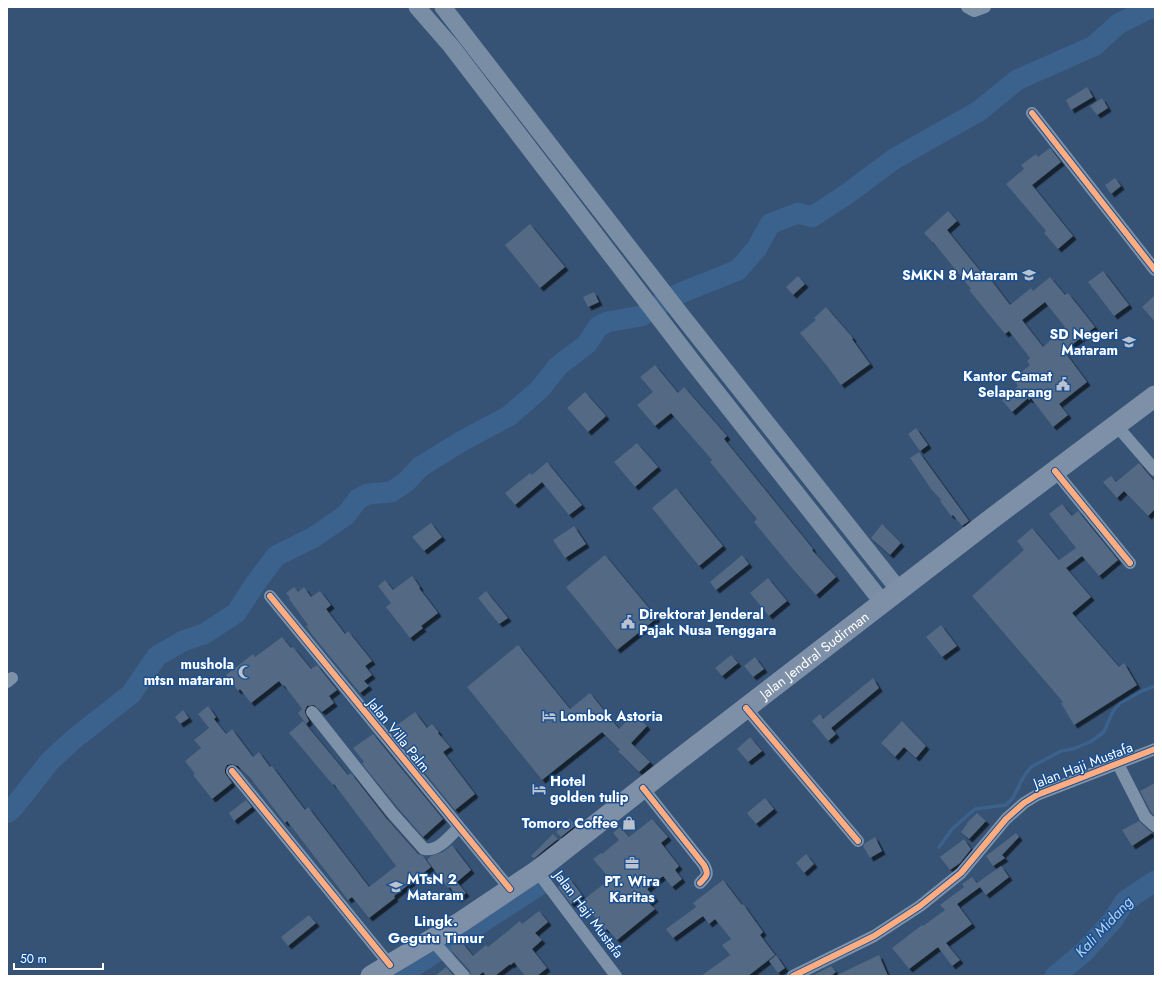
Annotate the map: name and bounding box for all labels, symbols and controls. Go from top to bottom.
place label: SMKN 8 Mataram [902,265,1018,285]
school or university icon: SMKN 8 Mataram [1021,267,1037,283]
place label: SD Negeri Mataram [1049,324,1118,360]
school or university icon: SD Negeri Mataram [1121,334,1137,350]
place label: Kantor Camat Selaparang [963,366,1053,402]
public building icon: Kantor Camat Selaparang [1055,376,1071,392]
place label: Direktorat Jenderal Pajak Nusa Tenggara [639,604,776,640]
street label: Jalan Jendral Sudirman [754,607,873,705]
public building icon: Direktorat Jenderal Pajak Nusa Tenggara [620,614,636,630]
place label: mushola mtsn mataram [144,654,234,690]
mosque icon: mushola mtsn mataram [237,664,253,680]
street label: Jalan Villa Palm [362,692,435,776]
place label: Lombok Astoria [560,706,663,726]
hotel icon: Lombok Astoria [541,708,557,724]
street label: Jalan Haji Mustafa [1029,737,1136,794]
place label: Hotel golden tulip [550,771,629,807]
hotel icon: Hotel golden tulip [531,781,547,797]
place label: Tomoro Coffee [522,813,618,833]
shop icon: Tomoro Coffee [621,815,637,831]
office icon: PT. Wira Karitas [624,855,640,871]
street label: Jalan Haji Mustafa [548,865,629,962]
place label: MTsN 2 Mataram [407,869,464,905]
place label: PT. Wira Karitas [604,871,660,907]
school or university icon: MTsN 2 Mataram [388,879,404,895]
water label: Kali Midang [1070,891,1139,962]
district label: Lingk. Gegutu Timur [388,910,485,949]
scale bar [14,945,103,971]
text: 50 m [20,950,47,968]

